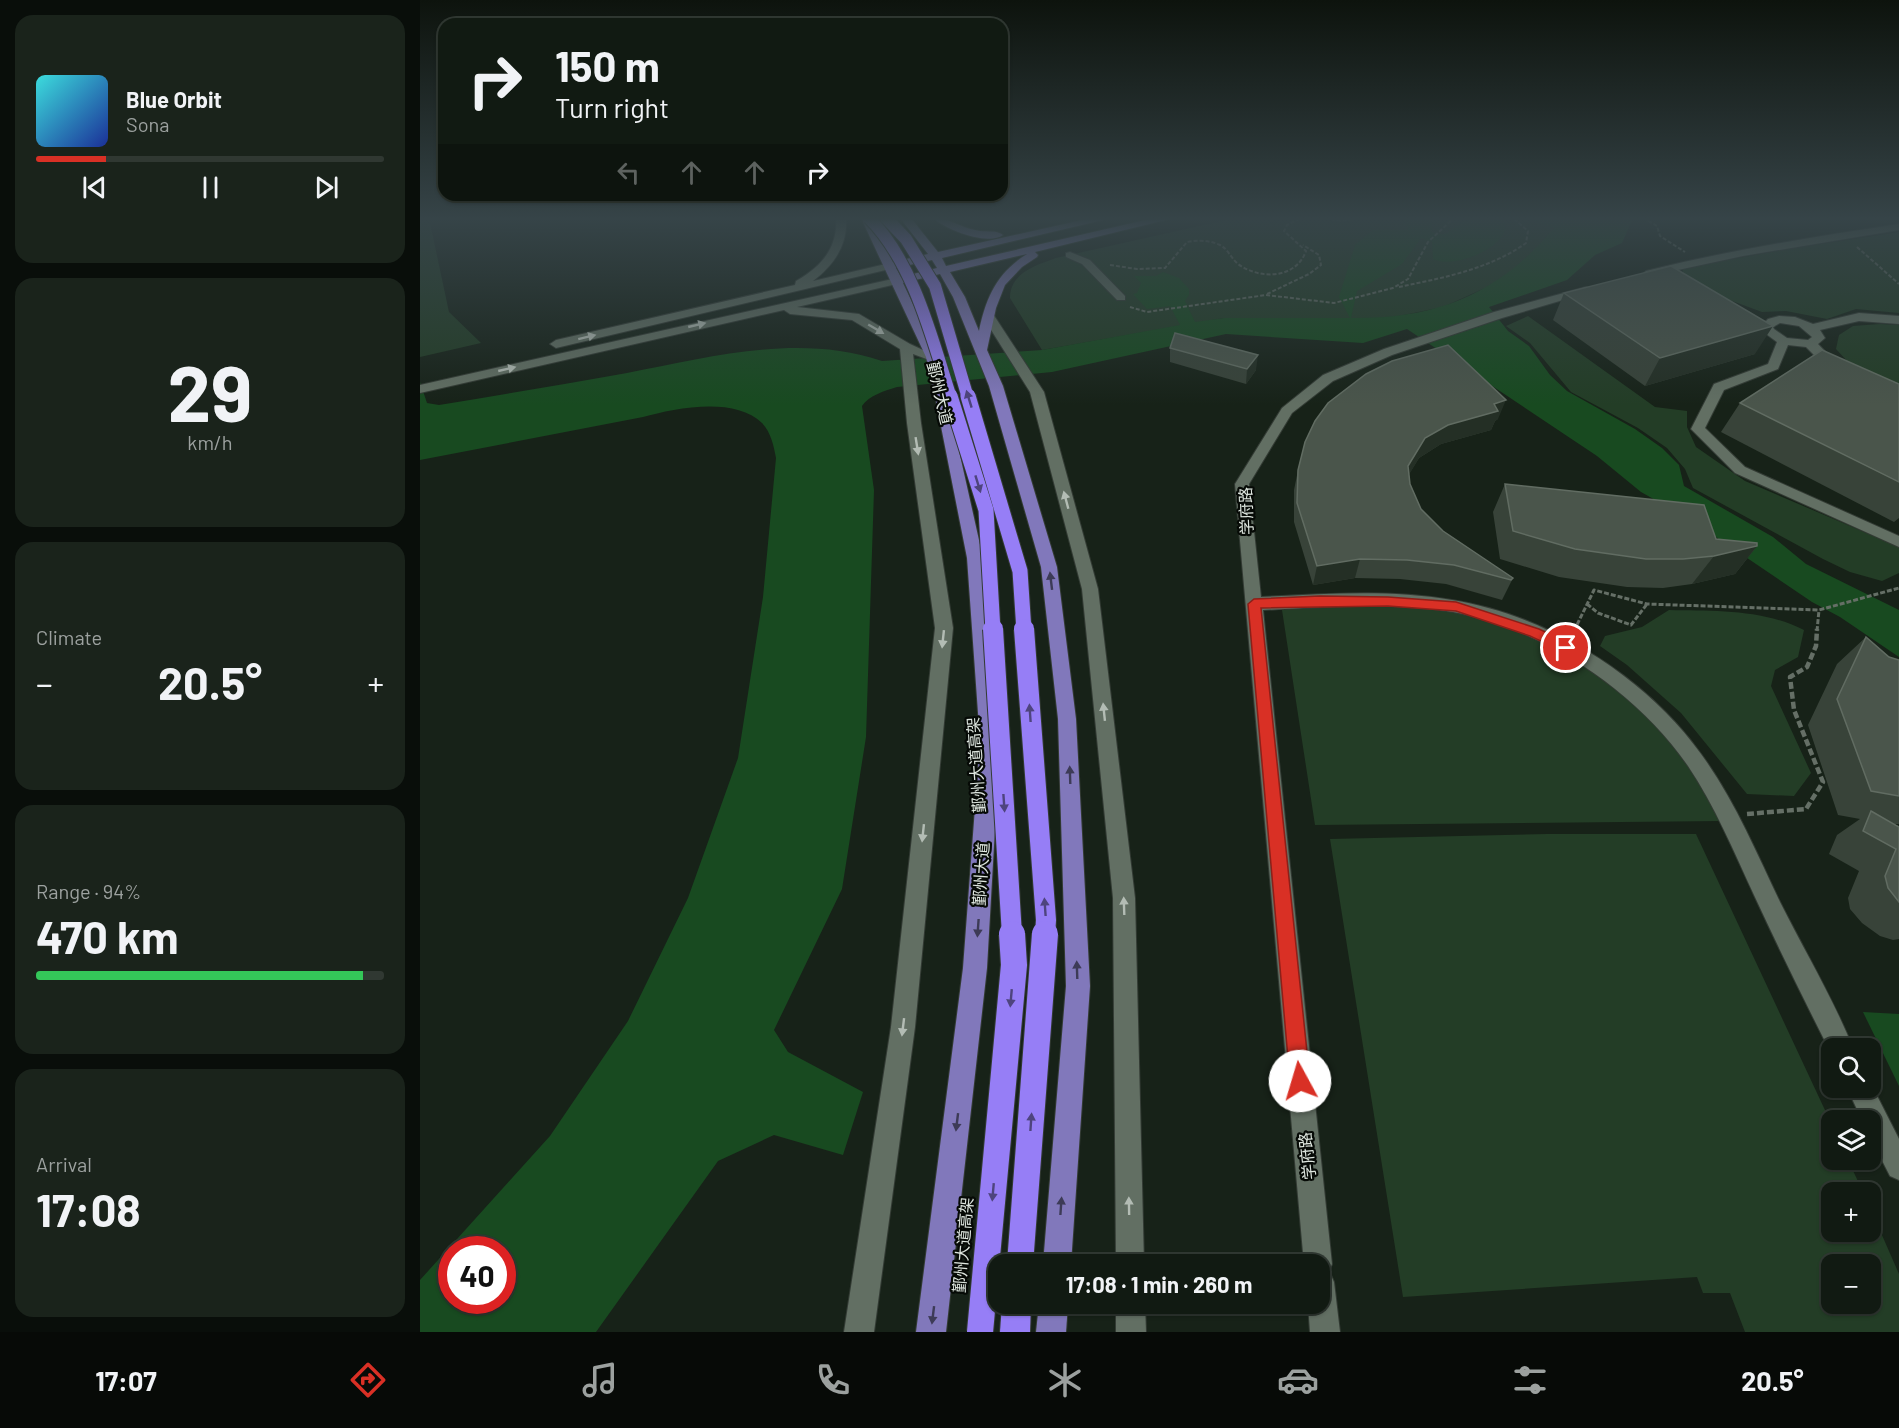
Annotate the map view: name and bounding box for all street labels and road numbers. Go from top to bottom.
street label: 鄞州大道 [924,360,957,426]
street label: 学府路 [1235,487,1256,535]
street label: 鄞州大道高架 [963,716,988,814]
street label: 鄞州大道 [969,841,992,907]
street label: 学府路 [1295,1131,1318,1181]
street label: 鄞州大道高架 [949,1196,976,1294]

